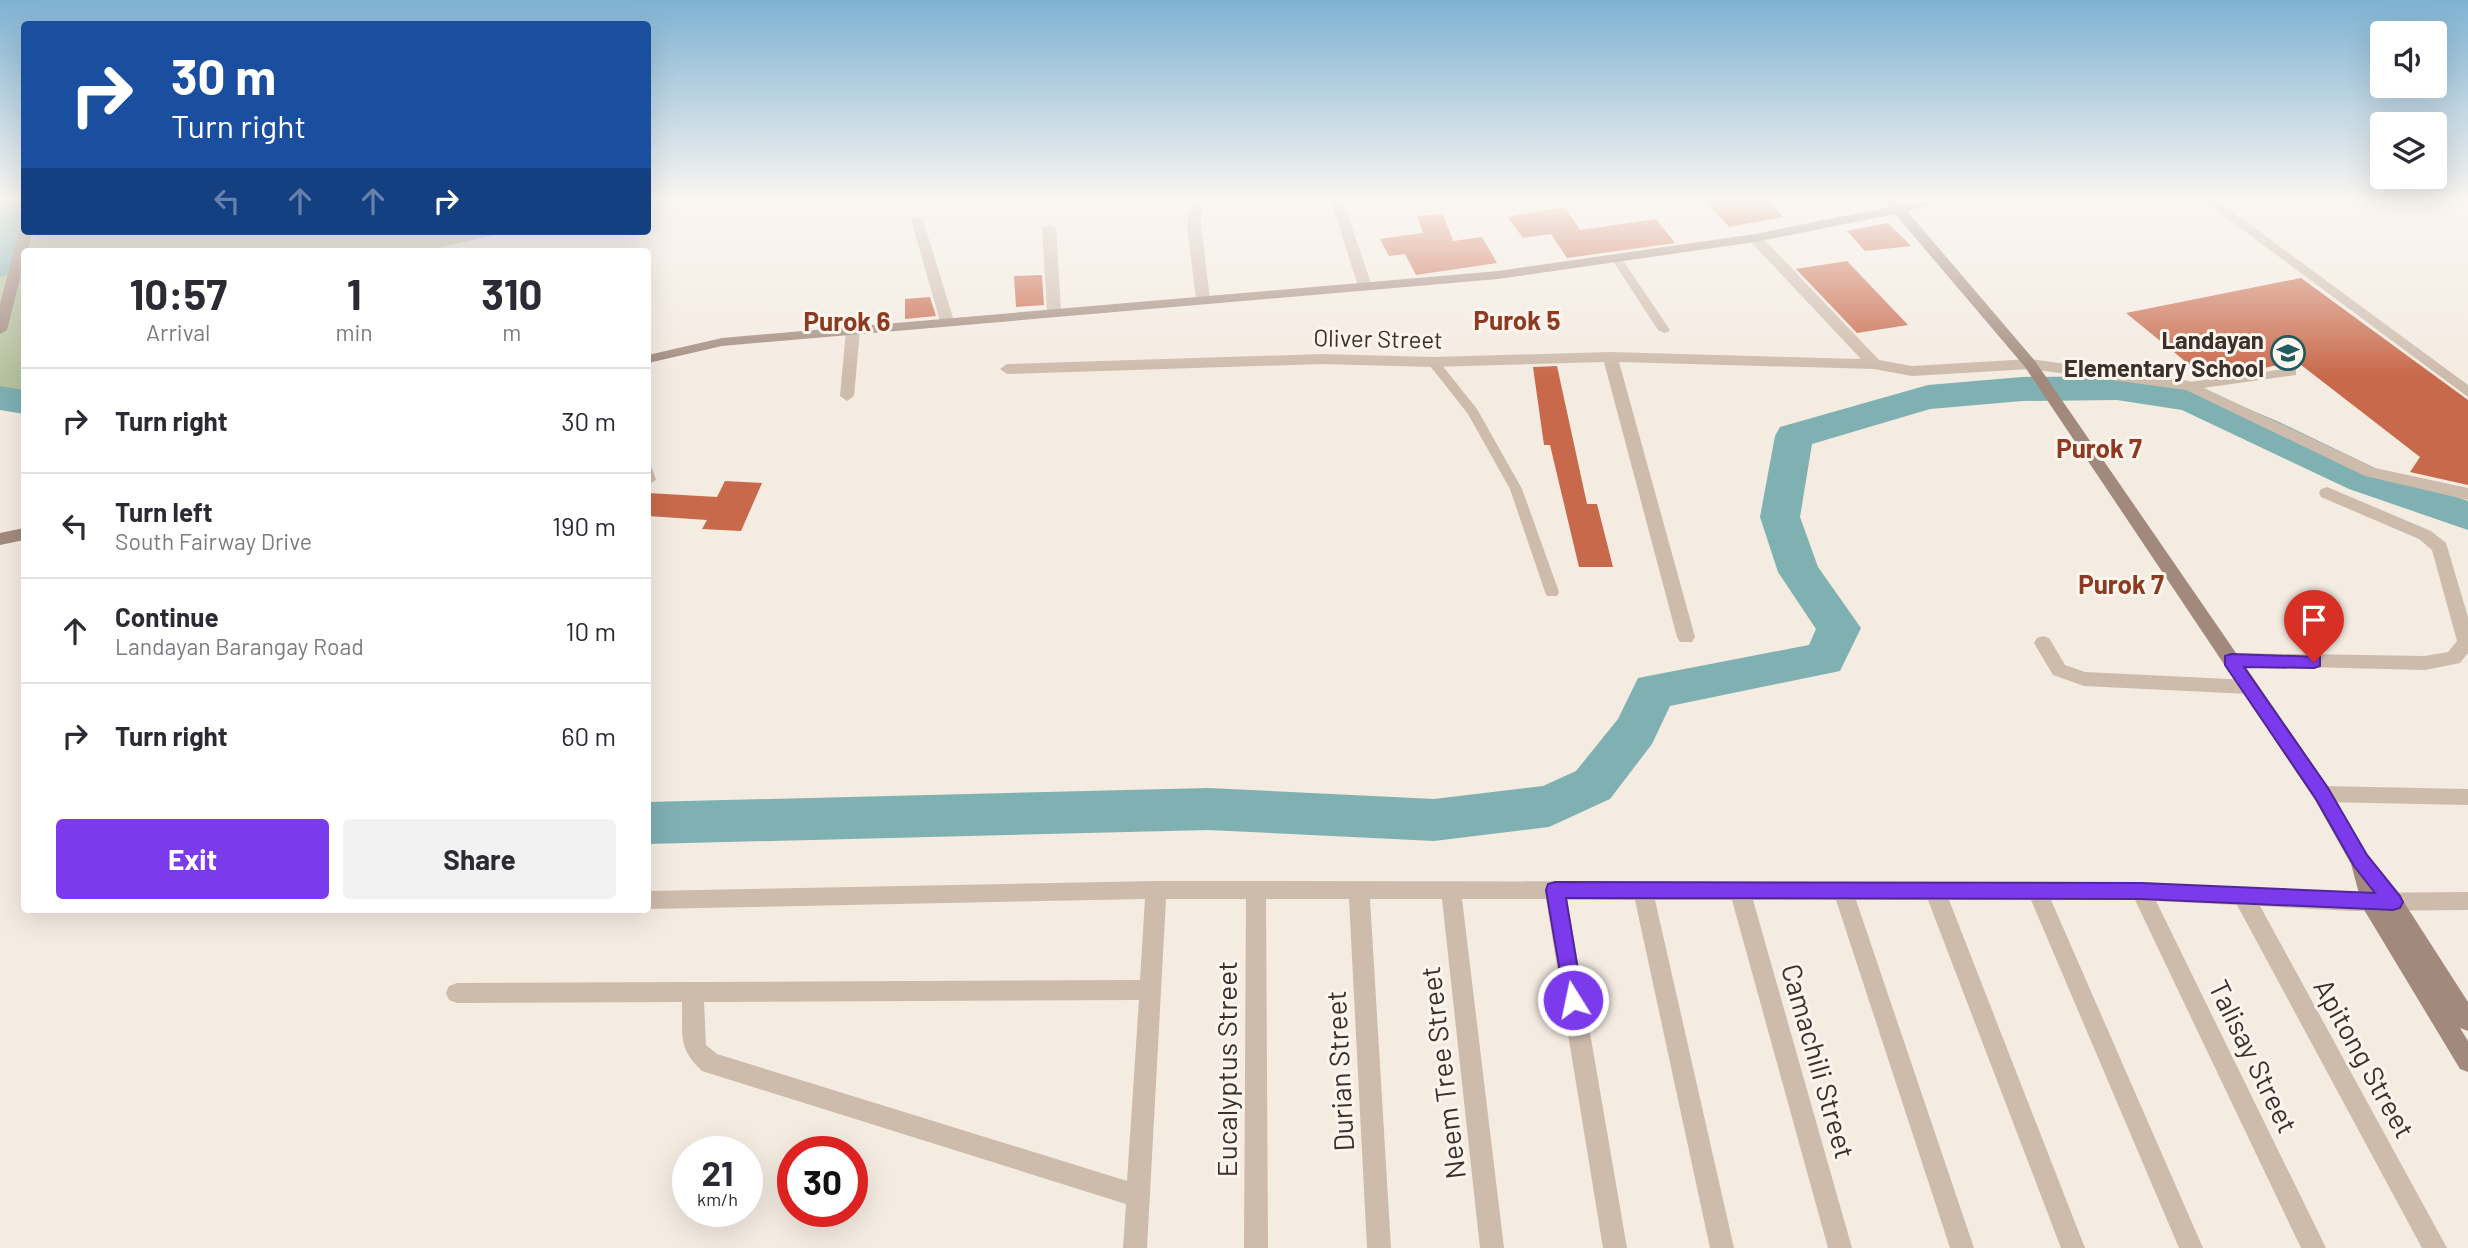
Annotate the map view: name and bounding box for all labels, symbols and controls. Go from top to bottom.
map controls [2370,21,2447,189]
button: sound [2370,21,2447,98]
text: 30 m [171,46,276,105]
icon: right [56,49,147,140]
text: Turn right [171,106,306,144]
button: layers [2370,112,2447,189]
icon: left [208,182,246,220]
icon: ahead [281,182,319,220]
icon: ahead [354,182,392,220]
icon: right [427,182,465,220]
text: 10:57 [129,268,227,318]
text: 1 [347,268,362,318]
text: 310 [481,268,543,318]
district label: Purok 5 [1474,304,1560,335]
district label: Purok 6 [804,305,890,336]
text: Arrival [146,318,210,346]
text: min [335,318,373,346]
text: m [502,318,521,346]
street label: Oliver Street [1313,322,1443,354]
place label: Landayan Elementary School [2064,325,2264,382]
school or university icon: Landayan Elementary School [2269,334,2307,372]
icon: right [56,402,94,440]
text: Turn right [115,405,228,436]
text: 30 m [561,405,616,436]
district label: Purok 7 [2056,432,2142,463]
text: Turn left [115,496,213,527]
icon: left [56,507,94,545]
text: 190 m [552,510,616,541]
text: South Fairway Drive [115,527,312,555]
district label: Purok 7 [2078,568,2164,599]
pin [2284,590,2344,662]
text: Continue [115,601,219,632]
icon: arrive [2295,601,2333,639]
icon: ahead [56,612,94,650]
text: 10 m [566,615,616,646]
text: Landayan Barangay Road [115,632,364,660]
icon: right [56,717,94,755]
text: Turn right [115,720,228,751]
text: 60 m [561,720,616,751]
button: Exit [56,819,329,899]
button: Share [343,819,616,899]
street label: Camachili Street [1775,960,1863,1162]
street label: Eucalyptus Street [1209,961,1243,1177]
position arrow [1536,963,1610,1037]
street label: Neem Tree Street [1412,965,1472,1181]
street label: Apitong Street [2307,972,2423,1144]
street label: Talisay Street [2202,974,2306,1138]
street label: Durian Street [1318,990,1360,1152]
speed limit sign: 30 [777,1136,868,1227]
text: 21 [702,1151,733,1193]
text: km/h [697,1188,738,1210]

